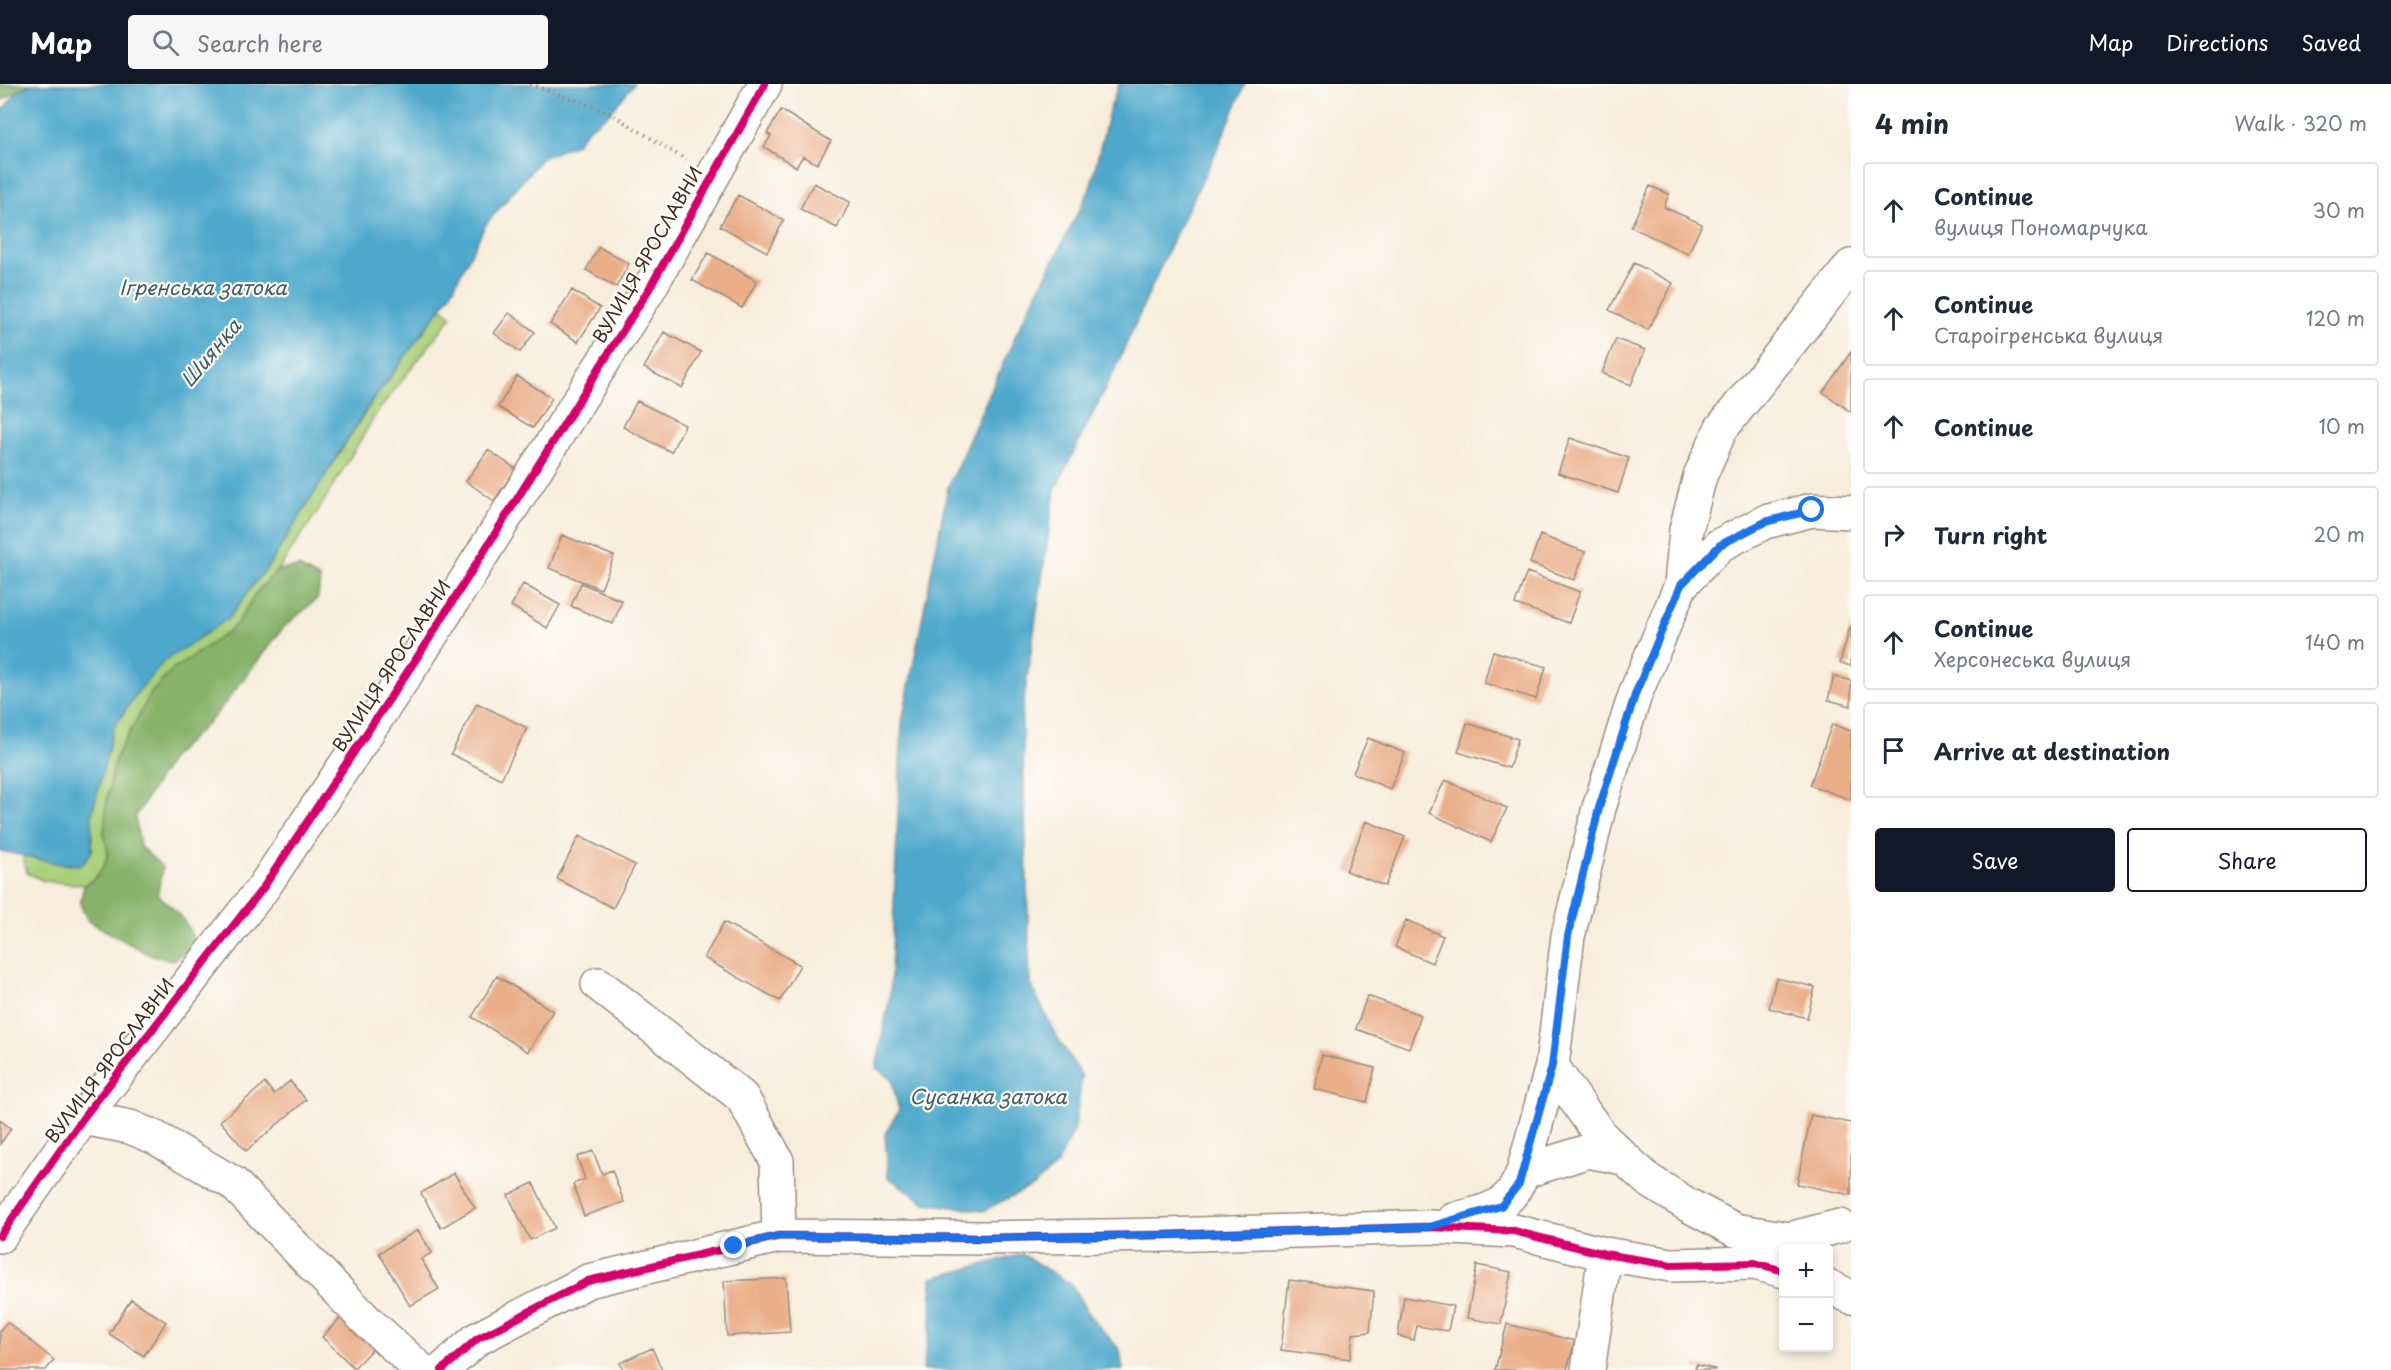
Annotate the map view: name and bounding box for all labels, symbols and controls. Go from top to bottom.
search box [128,15,548,69]
text: Map [30,21,92,64]
icon: search [149,26,182,59]
text: Search here [197,26,323,59]
text: Map [2088,26,2133,58]
text: Directions [2166,26,2268,58]
text: Saved [2301,26,2361,58]
text: 4 min [1875,104,1949,143]
text: Walk · 320 m [2234,108,2367,138]
street label: ВУЛИЦЯ ЯРОСЛАВНИ [585,161,708,348]
text: Continue [1934,179,2033,212]
icon: ahead [1877,194,1910,227]
text: 30 m [2312,195,2365,225]
text: вулиця Пономарчука [1934,212,2148,242]
water label: Ігренська затока [119,272,287,302]
text: Continue [1934,287,2033,320]
icon: ahead [1877,302,1910,335]
text: 120 m [2306,303,2365,333]
water label: Шиянка [173,311,248,393]
text: Староігренська вулиця [1934,320,2163,350]
icon: ahead [1877,410,1910,443]
text: Continue [1934,410,2033,443]
text: 10 m [2318,411,2365,441]
route start [1798,496,1824,522]
icon: right [1877,518,1910,551]
text: Turn right [1934,518,2047,551]
text: 20 m [2313,519,2365,549]
street label: ВУЛИЦЯ ЯРОСЛАВНИ [325,574,457,756]
text: Continue [1934,611,2033,644]
icon: ahead [1877,626,1910,659]
text: 140 m [2305,627,2365,657]
text: Херсонеська вулиця [1934,644,2131,674]
icon: arrive [1877,734,1910,767]
text: Arrive at destination [1934,734,2170,767]
button: Save [1875,828,2115,892]
button: Share [2127,828,2367,892]
street label: ВУЛИЦЯ ЯРОСЛАВНИ [38,972,180,1148]
water label: Сусанка затока [909,1081,1067,1111]
route end [720,1232,746,1258]
map controls [1779,1244,1833,1352]
button: + [1779,1244,1833,1298]
button: − [1779,1298,1833,1352]

